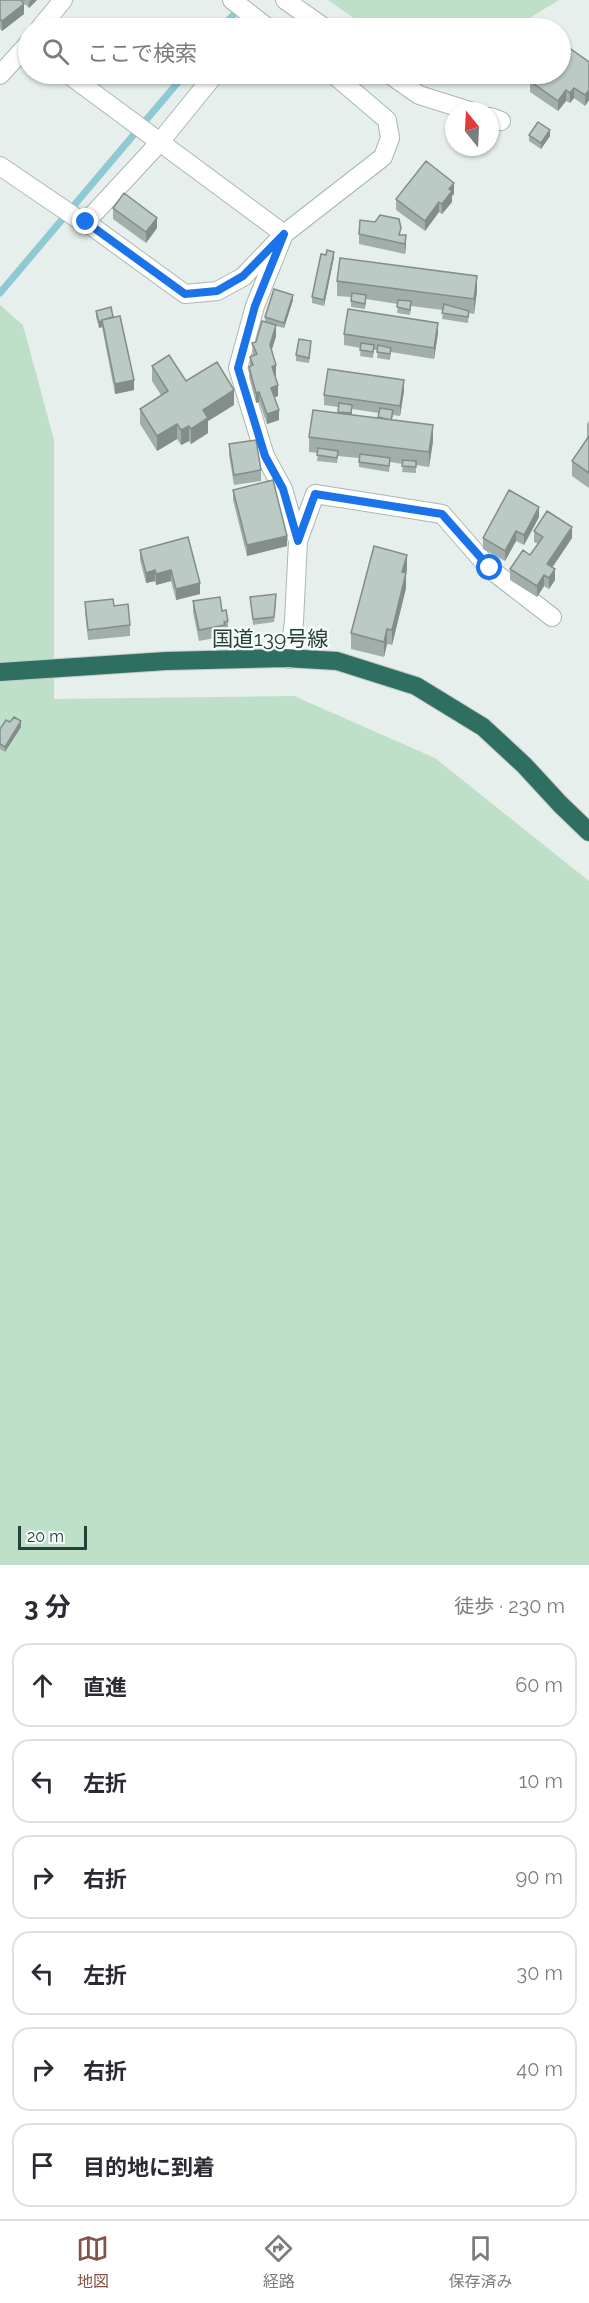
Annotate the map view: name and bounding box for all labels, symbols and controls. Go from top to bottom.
search box [18,18,571,84]
icon: search [39,35,72,68]
text: ここで検索 [87,40,197,66]
north arrow [445,102,499,156]
route end [72,208,98,234]
route start [476,554,502,580]
street label: 国道139号線 [212,626,328,651]
scale bar [18,1523,87,1550]
text: 20 m [27,1527,64,1546]
text: 3 分 [24,1592,71,1622]
text: 徒歩 · 230 m [454,1594,565,1618]
icon: ahead [26,1669,59,1702]
text: 60 m [515,1673,563,1697]
text: 直進 [83,1674,127,1700]
icon: left [26,1765,59,1798]
text: 10 m [519,1769,563,1793]
text: 左折 [83,1770,127,1796]
icon: right [26,1861,59,1894]
text: 90 m [516,1865,563,1889]
text: 右折 [83,1866,127,1892]
icon: left [26,1957,59,1990]
text: 30 m [517,1961,563,1985]
text: 左折 [83,1962,127,1988]
icon: right [26,2053,59,2086]
text: 40 m [516,2057,563,2081]
text: 右折 [83,2058,127,2084]
icon: arrive [26,2149,59,2182]
text: 目的地に到着 [83,2154,215,2180]
tab: 地図 [76,2232,109,2292]
tab: 経路 [262,2232,295,2292]
tab: 保存済み [448,2232,512,2292]

